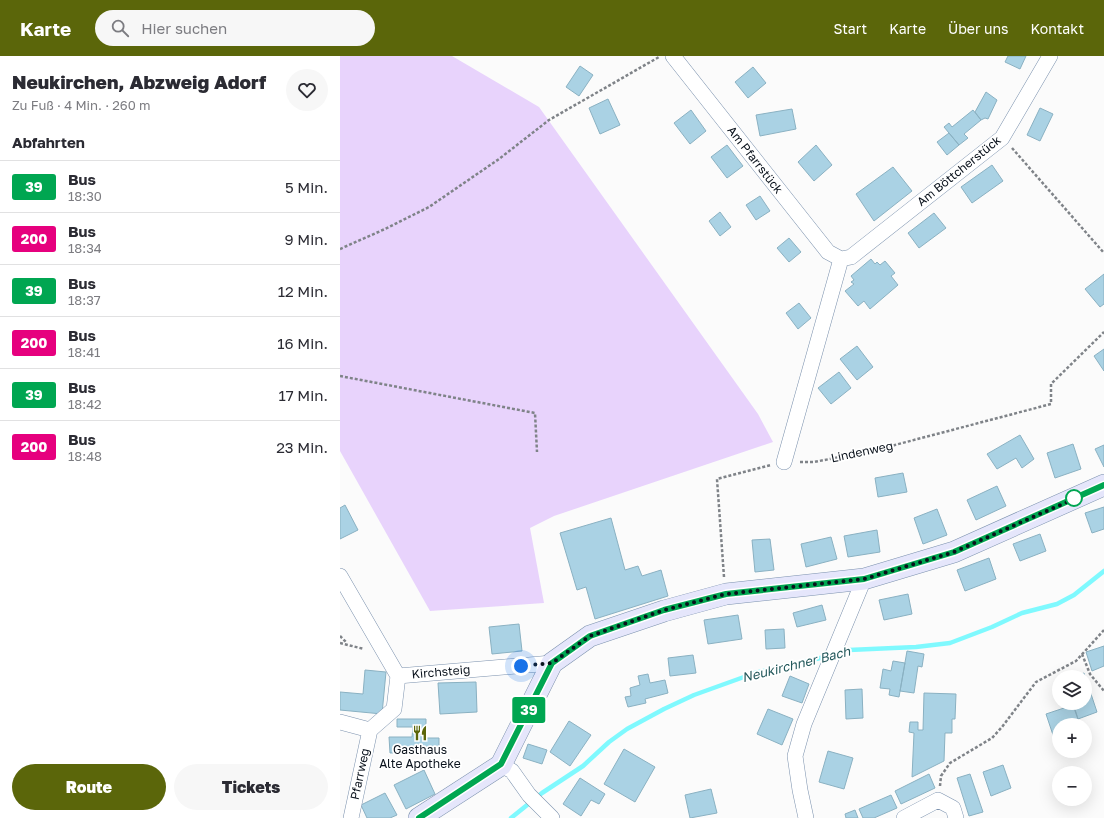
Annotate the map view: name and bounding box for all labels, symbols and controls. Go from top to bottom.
search box [95,10,375,46]
text: Karte [20,17,71,40]
icon: search [109,17,131,39]
text: Hier suchen [141,19,227,37]
text: Start [834,20,867,37]
text: Karte [889,20,926,37]
text: Über uns [948,20,1008,37]
text: Kontakt [1030,20,1084,37]
button: heart [286,69,328,111]
text: Neukirchen, Abzweig Adorf [12,70,266,93]
text: Zu Fuß · 4 Min. · 260 m [12,97,151,113]
street label: Am Pfarrstück [724,123,787,197]
street label: Am Böttcherstück [914,132,1004,209]
text: Abfahrten [12,133,85,151]
text: Bus [68,170,96,188]
text: 39 [25,178,43,195]
text: 5 Min. [285,178,328,196]
text: 18:30 [68,188,102,204]
text: Bus [68,222,96,240]
text: 200 [21,230,47,247]
text: 9 Min. [285,230,328,248]
text: 18:34 [68,240,102,256]
text: Bus [68,274,96,292]
text: 39 [25,282,43,299]
text: 12 Min. [278,282,328,300]
text: 18:37 [68,292,101,308]
text: Bus [68,326,96,344]
text: 200 [21,334,47,351]
text: 16 Min. [277,334,328,352]
text: 18:41 [68,344,100,360]
text: Bus [68,378,96,396]
text: 39 [25,386,43,403]
text: 17 Min. [278,386,328,404]
text: 18:42 [68,396,102,412]
text: Bus [68,430,96,448]
text: 200 [21,438,47,455]
text: 23 Min. [276,438,328,456]
street label: Lindenweg [830,438,894,465]
text: 18:48 [68,448,102,464]
unlabelled marker [1065,489,1083,507]
water label: Neukirchner Bach [740,643,853,685]
your location [511,656,531,676]
street label: Kirchsteig [411,661,471,682]
map controls [1052,670,1092,806]
button: layers [1052,670,1092,710]
line badge: 39 [511,697,547,723]
text: 39 [520,701,538,718]
button: + [1052,718,1092,758]
restaurant icon: Gasthaus Alte Apotheke [411,724,429,742]
place label: Gasthaus Alte Apotheke [379,742,461,771]
street label: Pfarrweg [347,747,372,801]
button: Route [12,764,166,810]
button: Tickets [174,764,328,810]
button: − [1052,766,1092,806]

